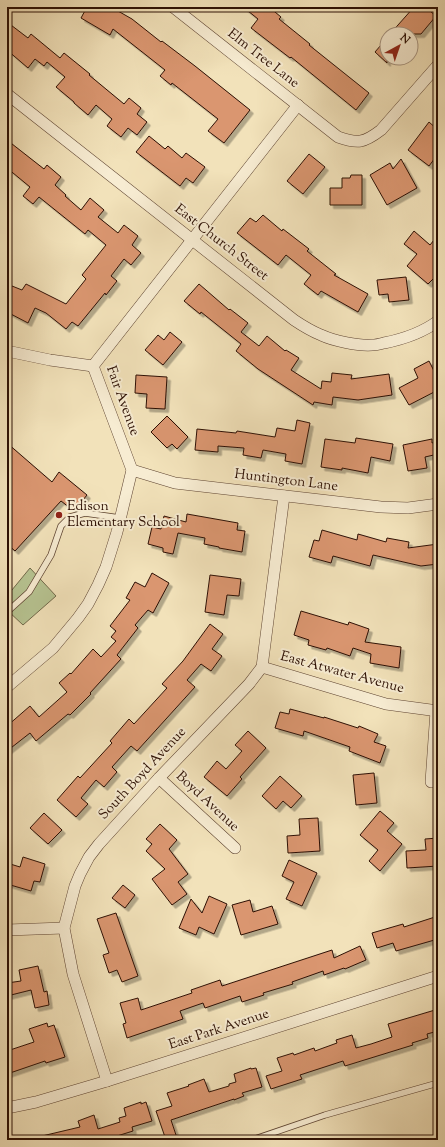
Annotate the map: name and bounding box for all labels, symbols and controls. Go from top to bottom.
street label: Elm Tree Lane [223,25,303,93]
north arrow [379,26,419,66]
text: N [396,30,413,48]
street label: East Church Street [170,200,272,286]
street label: Fair Avenue [100,363,144,439]
street label: Huntington Lane [233,465,339,497]
place label: Edison Elementary School [67,497,180,533]
marker: Edison Elementary School [54,510,64,520]
street label: East Atwater Avenue [278,647,406,699]
street label: South Boyd Avenue [95,723,191,825]
street label: Boyd Avenue [171,767,243,837]
street label: East Park Avenue [166,1004,272,1056]

